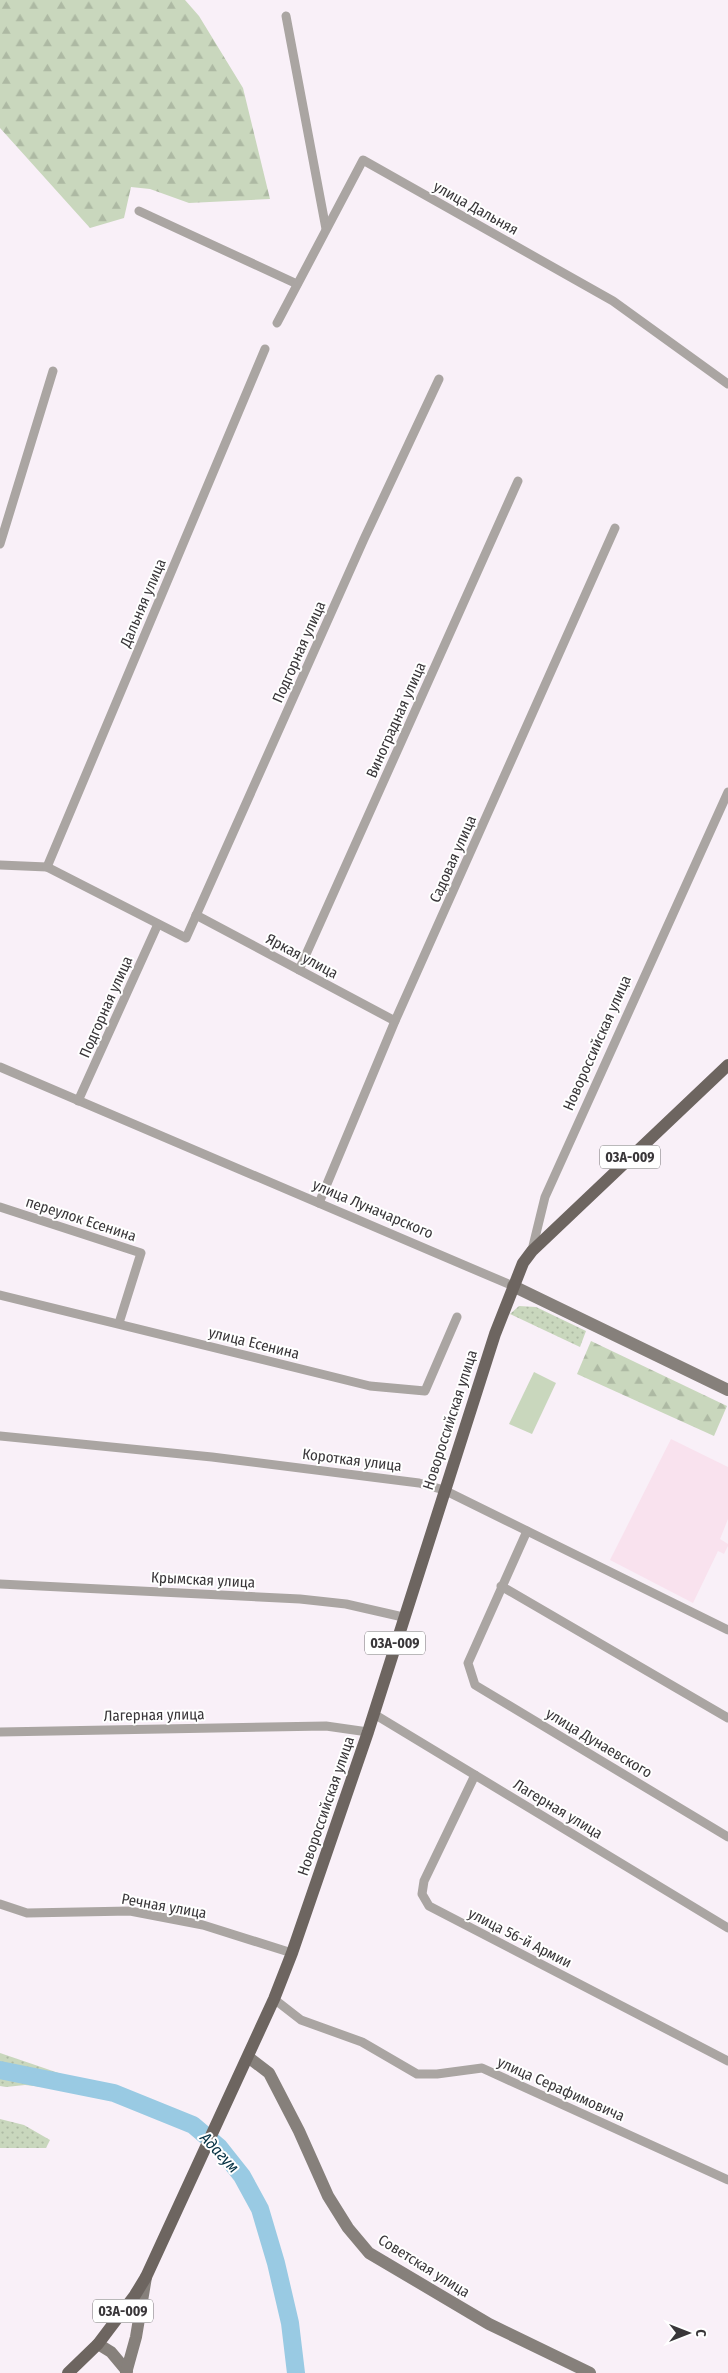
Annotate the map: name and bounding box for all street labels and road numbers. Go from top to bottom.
street label: улица Дальняя [430,177,522,239]
street label: Дальняя улица [116,556,170,651]
street label: Подгорная улица [269,598,329,706]
street label: Виноградная улица [362,659,430,781]
street label: Садовая улица [426,813,480,905]
street label: Яркая улица [263,930,341,982]
street label: Подгорная улица [76,953,136,1061]
street label: Новороссийская улица [559,973,635,1113]
road number: 03А-009 [600,1146,660,1168]
street label: улица Луначарского [310,1175,436,1243]
street label: переулок Есенина [24,1193,138,1245]
street label: улица Есенина [207,1323,301,1363]
street label: Новороссийская улица [419,1348,481,1492]
street label: Короткая улица [301,1445,403,1475]
street label: Крымская улица [150,1568,256,1592]
road number: 03А-009 [365,1632,425,1655]
street label: улица Дунаевского [543,1704,656,1782]
street label: Лагерная улица [103,1705,205,1725]
street label: Новороссийская улица [294,1734,358,1878]
street label: Лагерная улица [510,1775,606,1843]
street label: Речная улица [120,1890,208,1922]
street label: улица 56-й Армии [465,1904,575,1972]
street label: улица Серафимовича [495,2053,627,2125]
street label: Советская улица [375,2231,473,2301]
road number: 03А-009 [93,2300,153,2322]

